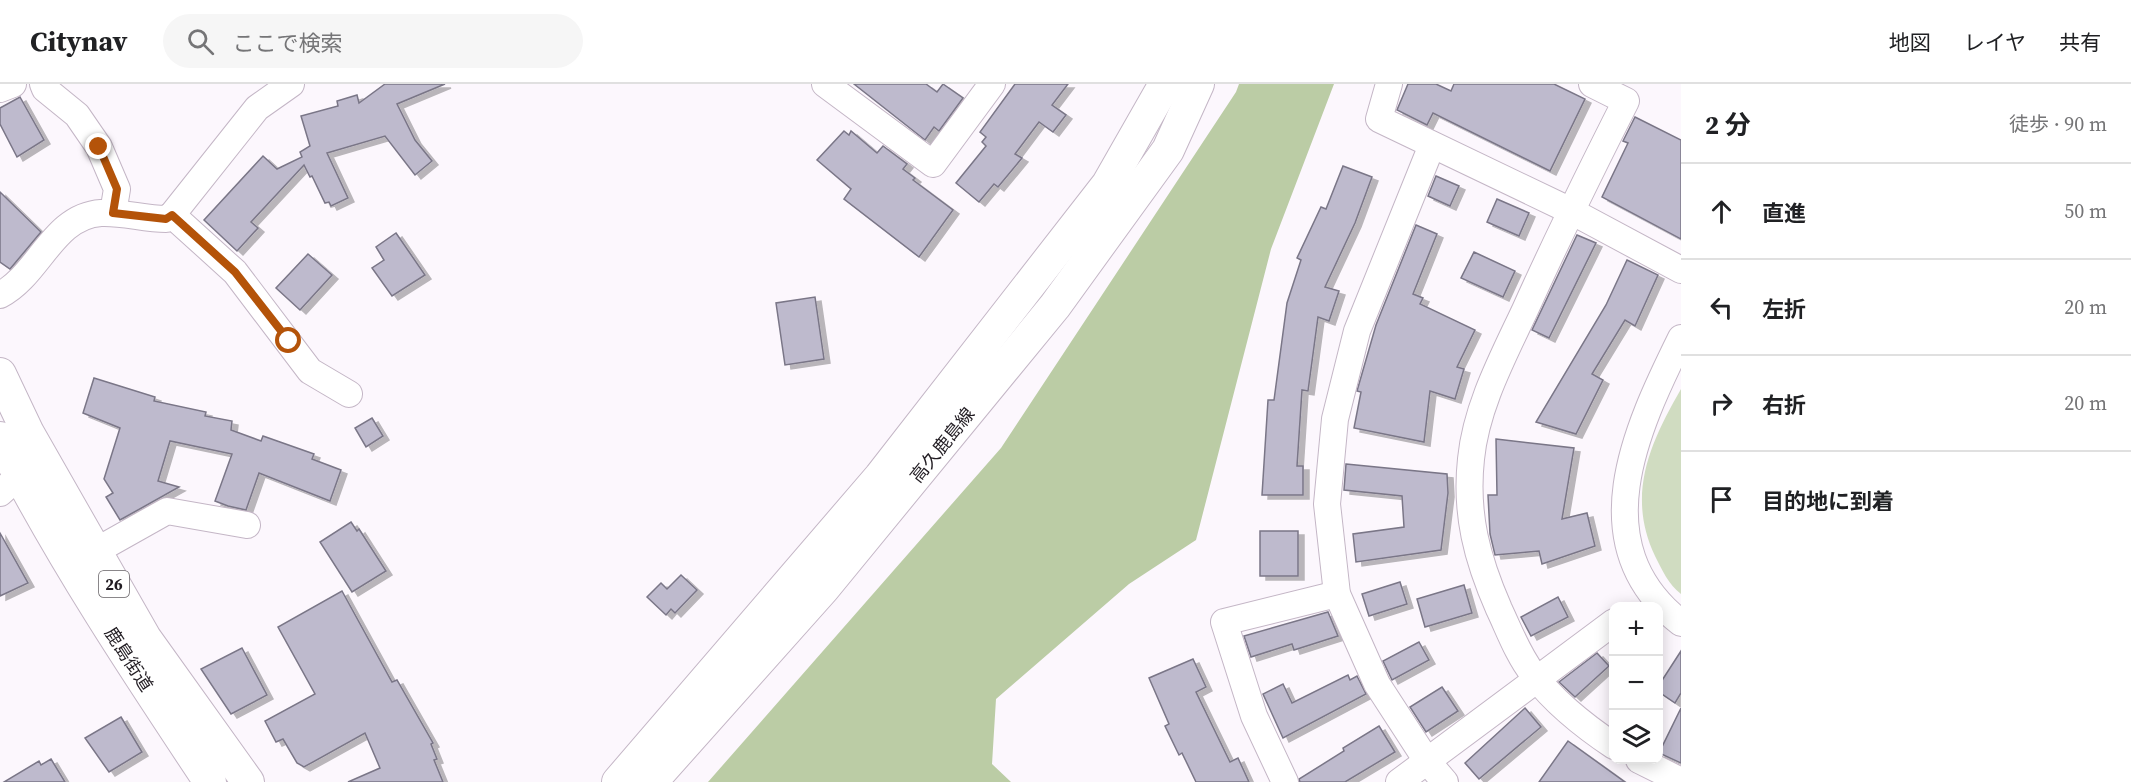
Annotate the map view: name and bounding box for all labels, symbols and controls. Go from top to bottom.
search box [163,14,583,68]
text: Citynav [30,22,127,60]
icon: search [184,25,217,58]
text: ここで検索 [232,28,342,58]
text: 地図 [1889,28,1931,57]
text: レイヤ [1964,28,2026,57]
text: 共有 [2059,28,2101,57]
text: 2 分 [1705,107,1751,143]
text: 徒歩 · 90 m [2009,110,2107,138]
route end [85,133,111,159]
icon: ahead [1705,195,1738,228]
text: 50 m [2064,197,2107,225]
text: 直進 [1762,198,1806,228]
icon: left [1705,291,1738,324]
text: 20 m [2064,293,2107,321]
text: 左折 [1762,294,1806,324]
route start [275,327,301,353]
icon: right [1705,387,1738,420]
text: 20 m [2064,389,2107,417]
text: 右折 [1762,390,1806,420]
street label: 高久鹿島線 [904,402,980,488]
icon: arrive [1705,483,1738,516]
text: 目的地に到着 [1762,486,1894,516]
road number: 26 [99,571,129,597]
map controls [1609,602,1663,764]
button: + [1609,602,1663,656]
street label: 鹿島街道 [99,622,159,696]
button: − [1609,656,1663,710]
button: layers [1609,710,1663,764]

